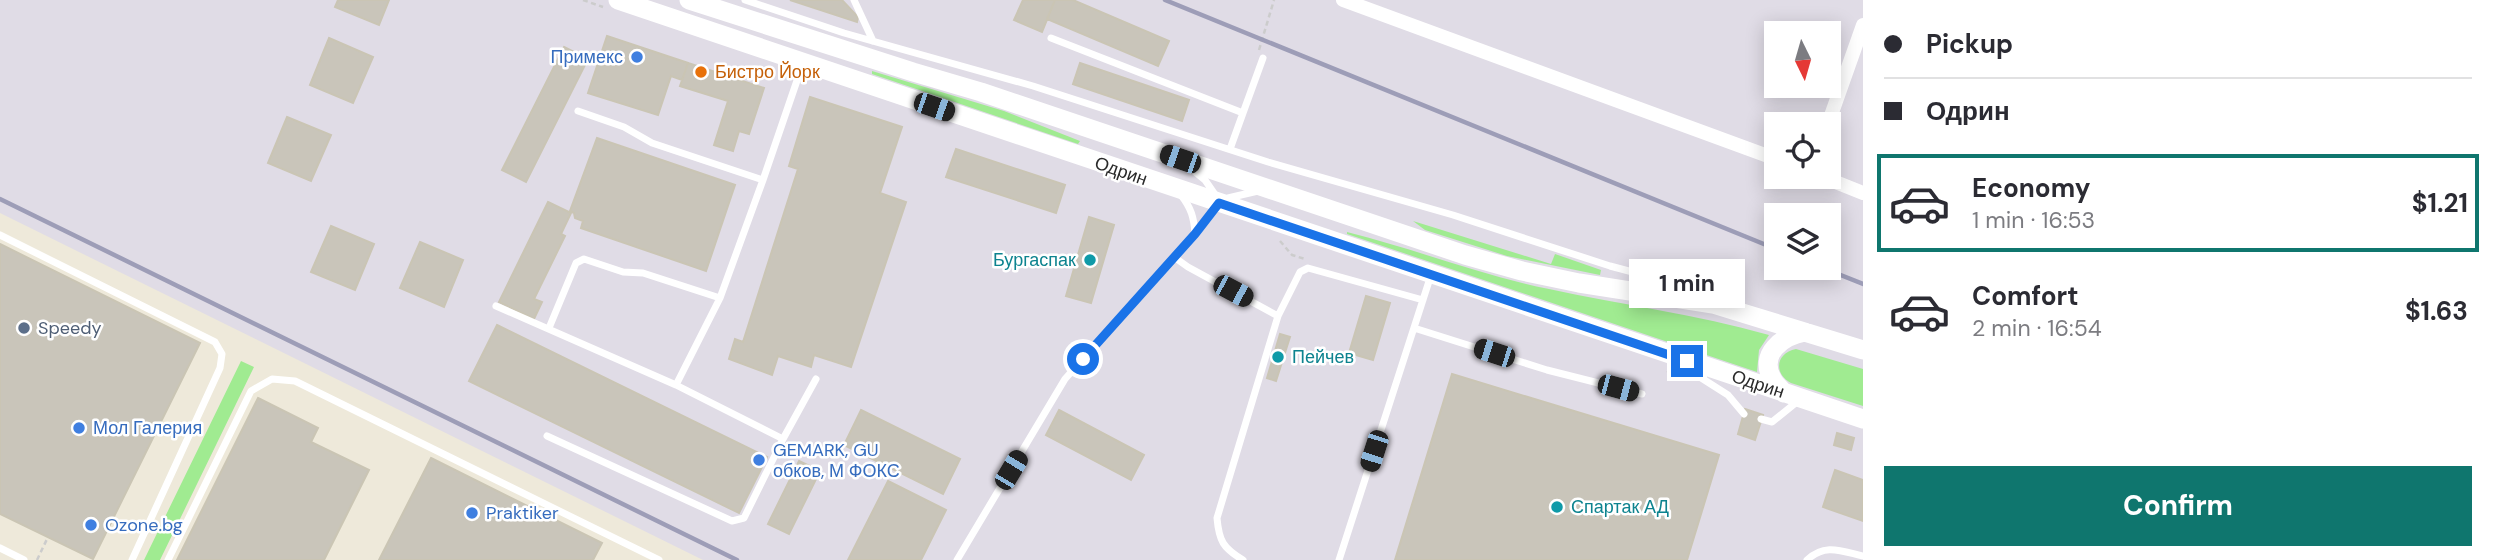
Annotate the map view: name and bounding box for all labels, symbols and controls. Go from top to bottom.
north arrow [1764,21,1841,98]
map controls [1764,21,1841,280]
text: Pickup [1926,27,2013,61]
place label: Примекс [551,45,623,69]
marker: Примекс [629,49,645,65]
place label: Бистро Йорк [715,60,820,84]
marker: Бистро Йорк [693,64,709,80]
car [911,90,958,124]
text: Одрин [1926,94,2010,128]
button: locate [1764,112,1841,189]
car [1157,142,1204,176]
street label: Одрин [1092,151,1150,191]
text: Economy [1972,171,2090,205]
icon: car [1888,172,1951,235]
text: $1.21 [2412,186,2468,220]
button: layers [1764,203,1841,280]
text: 1 min · 16:53 [1972,205,2095,235]
place label: Бургаспак [993,248,1076,272]
marker: Бургаспак [1082,252,1098,268]
callout: 1 min [1629,260,1745,308]
text: 1 min [1659,268,1715,298]
car [1210,272,1257,310]
text: Comfort [1972,279,2078,313]
icon: car [1888,280,1951,343]
text: $1.63 [2405,294,2468,328]
text: 2 min · 16:54 [1972,313,2102,343]
place label: Speedy [38,316,101,340]
marker: Speedy [16,320,32,336]
car [1471,337,1518,369]
route start [1067,343,1099,375]
place label: Пейчев [1292,345,1354,369]
route end [1671,345,1703,377]
marker: Пейчев [1270,349,1286,365]
street label: Одрин [1729,364,1787,404]
car [1595,372,1642,404]
place label: Мол Галерия [93,416,202,440]
marker: Мол Галерия [71,420,87,436]
car [1358,428,1391,474]
place label: GEMARK, GU обков, М ФОКС [773,438,900,483]
car [992,447,1031,493]
marker: GEMARK, GU обков, М ФОКС [751,452,767,468]
button: Confirm [1884,466,2472,546]
place label: Спартак АД [1571,495,1669,519]
marker: Спартак АД [1549,499,1565,515]
place label: Praktiker [486,501,559,525]
marker: Praktiker [464,505,480,521]
place label: Ozone.bg [105,513,183,537]
marker: Ozone.bg [83,517,99,533]

